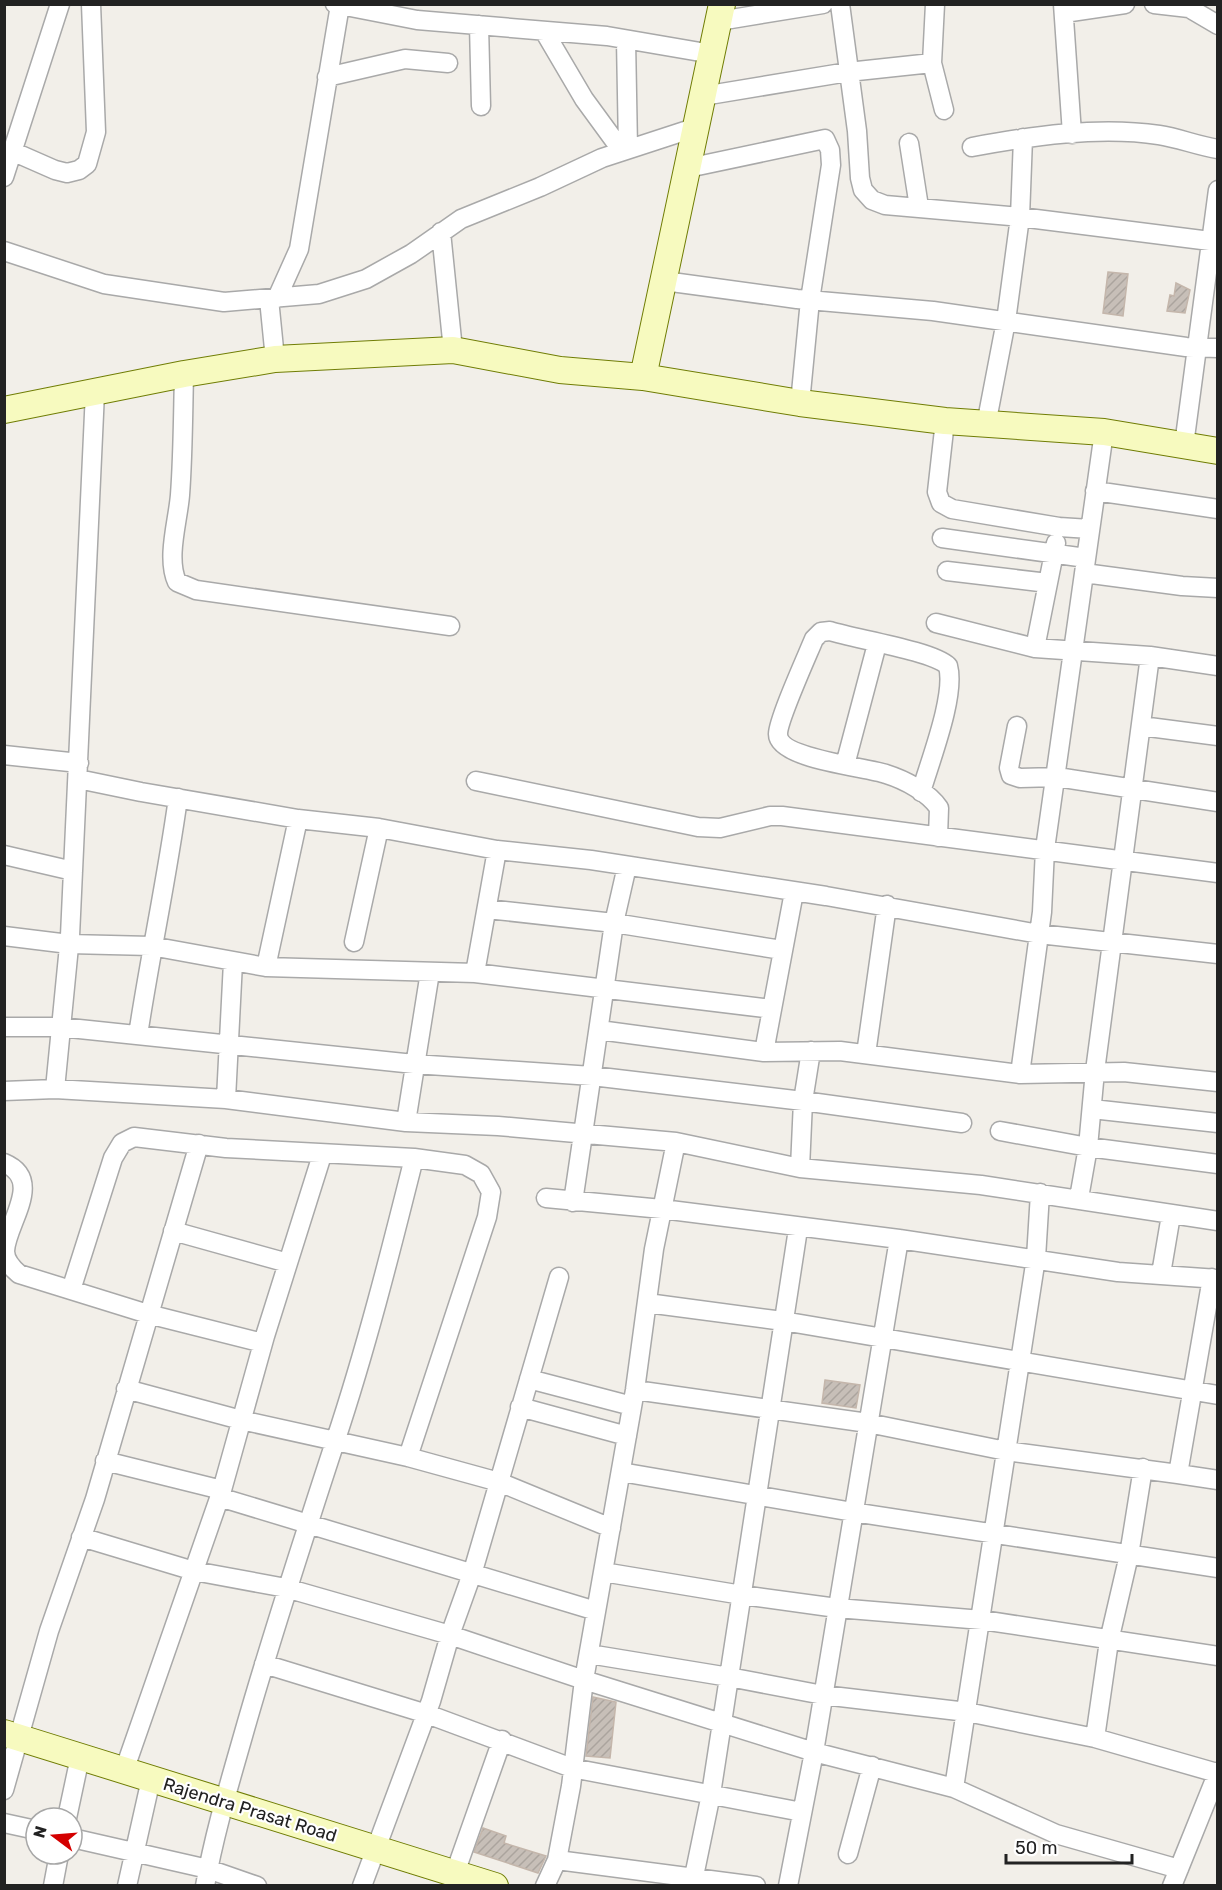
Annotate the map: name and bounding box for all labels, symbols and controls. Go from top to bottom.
street label: Rajendra Prasat Road [160,1773,340,1847]
north arrow [24,1806,84,1866]
text: N [29,1824,51,1840]
scale bar [1006,1827,1132,1865]
text: 50 m [1015,1837,1058,1859]

